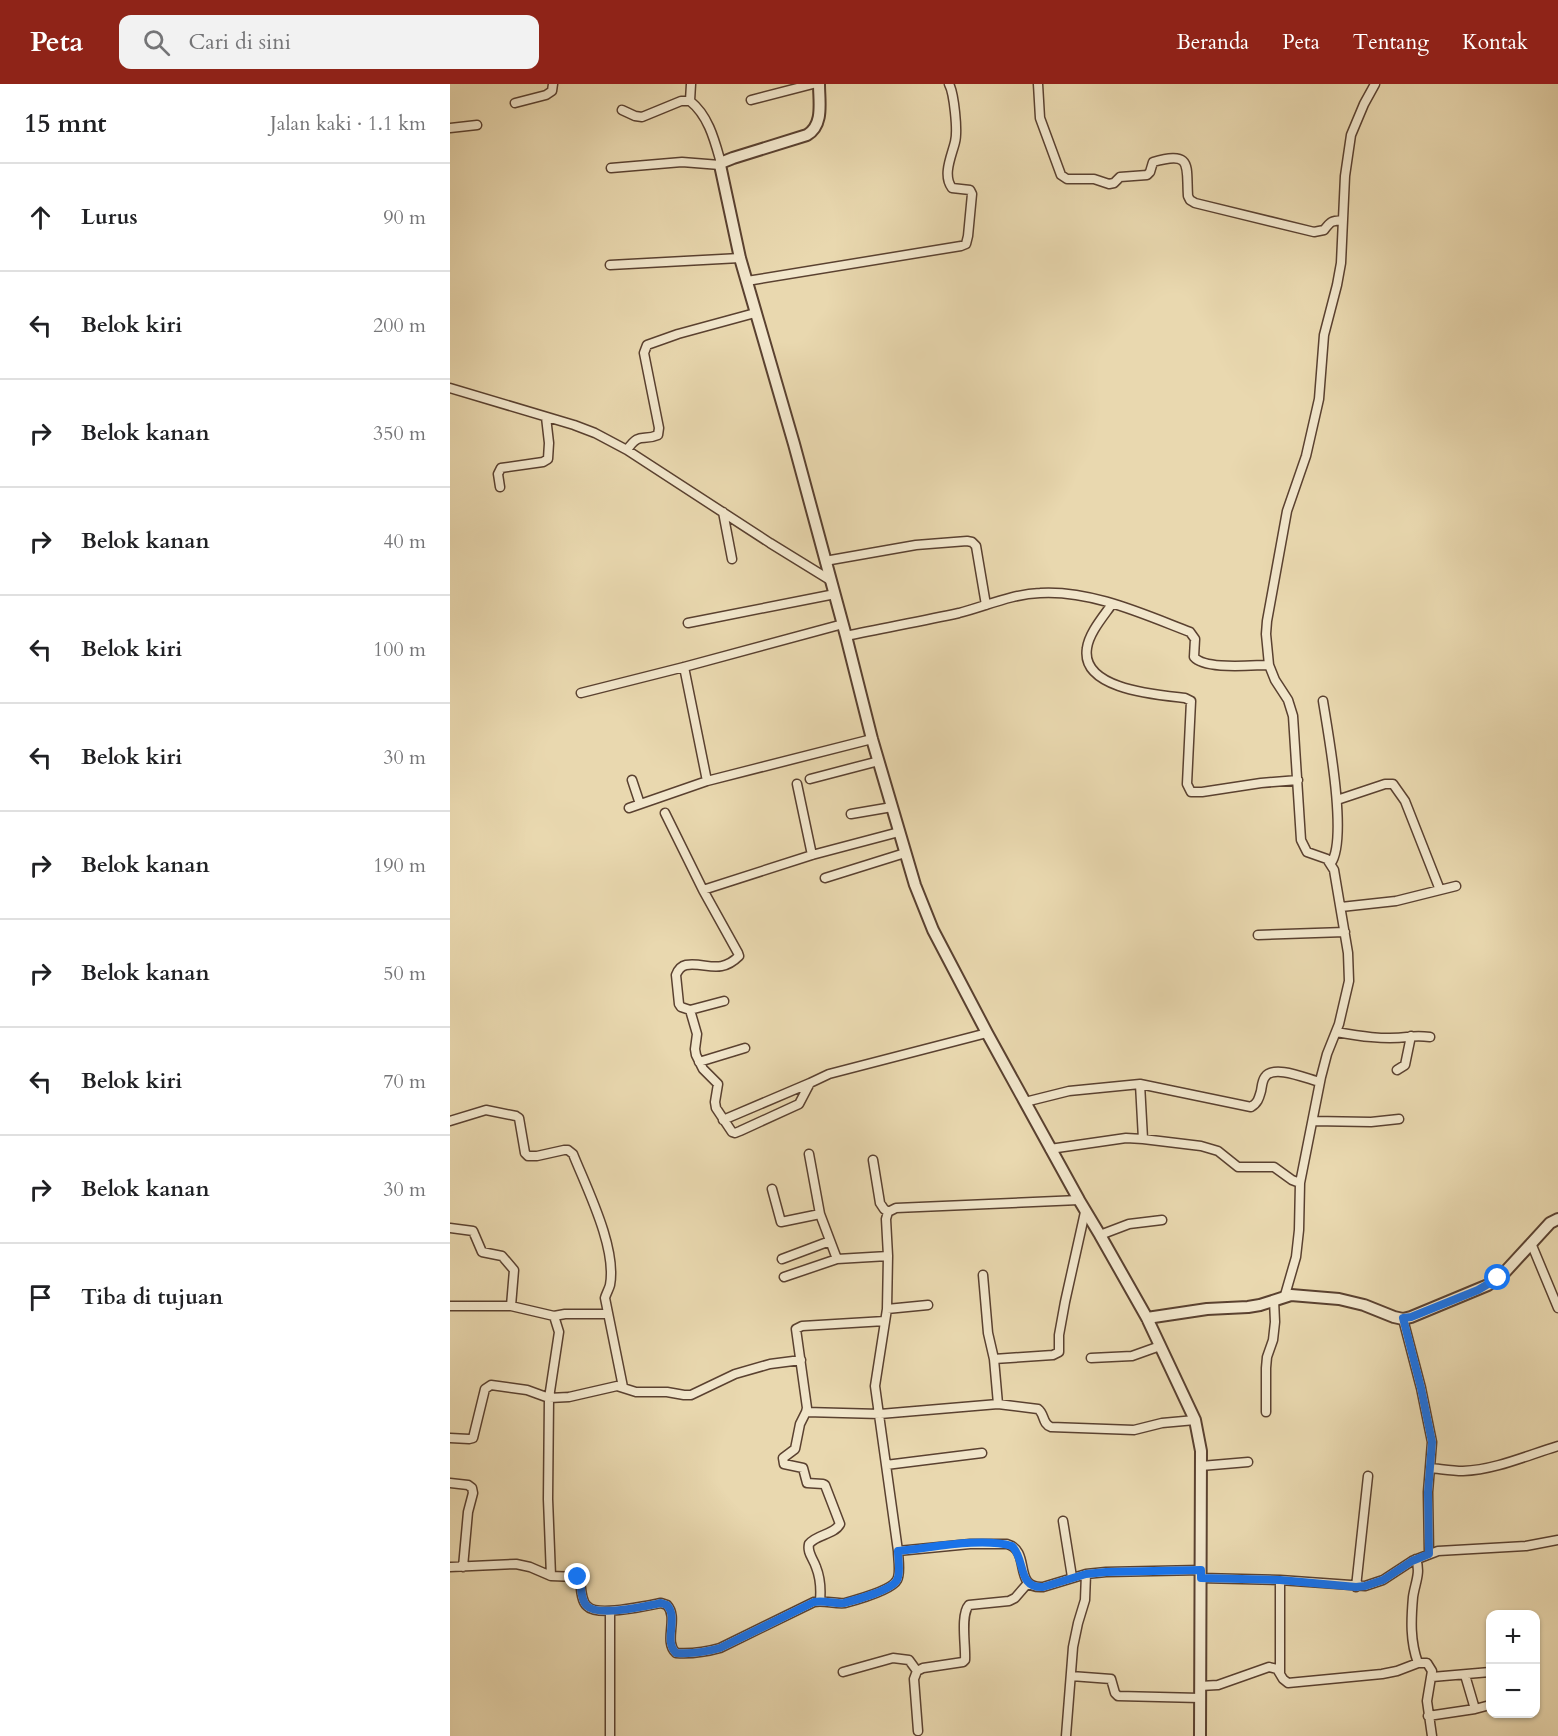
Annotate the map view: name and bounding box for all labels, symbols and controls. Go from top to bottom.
search box [119,15,539,69]
text: Peta [30,23,83,61]
icon: search [140,26,173,59]
text: Cari di sini [188,27,291,57]
text: Beranda [1176,28,1249,57]
text: Peta [1282,28,1320,57]
text: Tentang [1353,28,1429,57]
text: Kontak [1462,28,1528,57]
text: 15 mnt [24,106,106,141]
text: Jalan kaki · 1.1 km [270,110,426,137]
icon: ahead [24,201,57,234]
text: Lurus [81,202,138,232]
text: 90 m [383,204,426,231]
icon: left [24,309,57,342]
text: Belok kiri [81,310,182,340]
text: 200 m [373,312,426,339]
icon: right [24,417,57,450]
text: Belok kanan [81,418,210,448]
text: 350 m [373,420,426,447]
icon: right [24,525,57,558]
text: Belok kanan [81,526,210,556]
text: 40 m [383,528,426,555]
icon: left [24,633,57,666]
text: Belok kiri [81,634,182,664]
text: 100 m [373,636,426,663]
icon: left [24,741,57,774]
text: Belok kiri [81,742,182,772]
text: 30 m [383,744,426,771]
icon: right [24,849,57,882]
text: Belok kanan [81,850,210,880]
text: 190 m [373,852,426,879]
icon: right [24,957,57,990]
text: Belok kanan [81,958,210,988]
text: 50 m [383,960,426,987]
icon: left [24,1065,57,1098]
text: Belok kiri [81,1066,182,1096]
text: 70 m [383,1068,426,1095]
icon: right [24,1173,57,1206]
text: Belok kanan [81,1174,210,1204]
text: 30 m [383,1176,426,1203]
route start [1484,1264,1510,1290]
icon: arrive [24,1281,57,1314]
text: Tiba di tujuan [81,1282,223,1312]
route end [564,1563,590,1589]
map controls [1486,1610,1540,1718]
button: + [1486,1610,1540,1664]
button: − [1486,1664,1540,1718]

